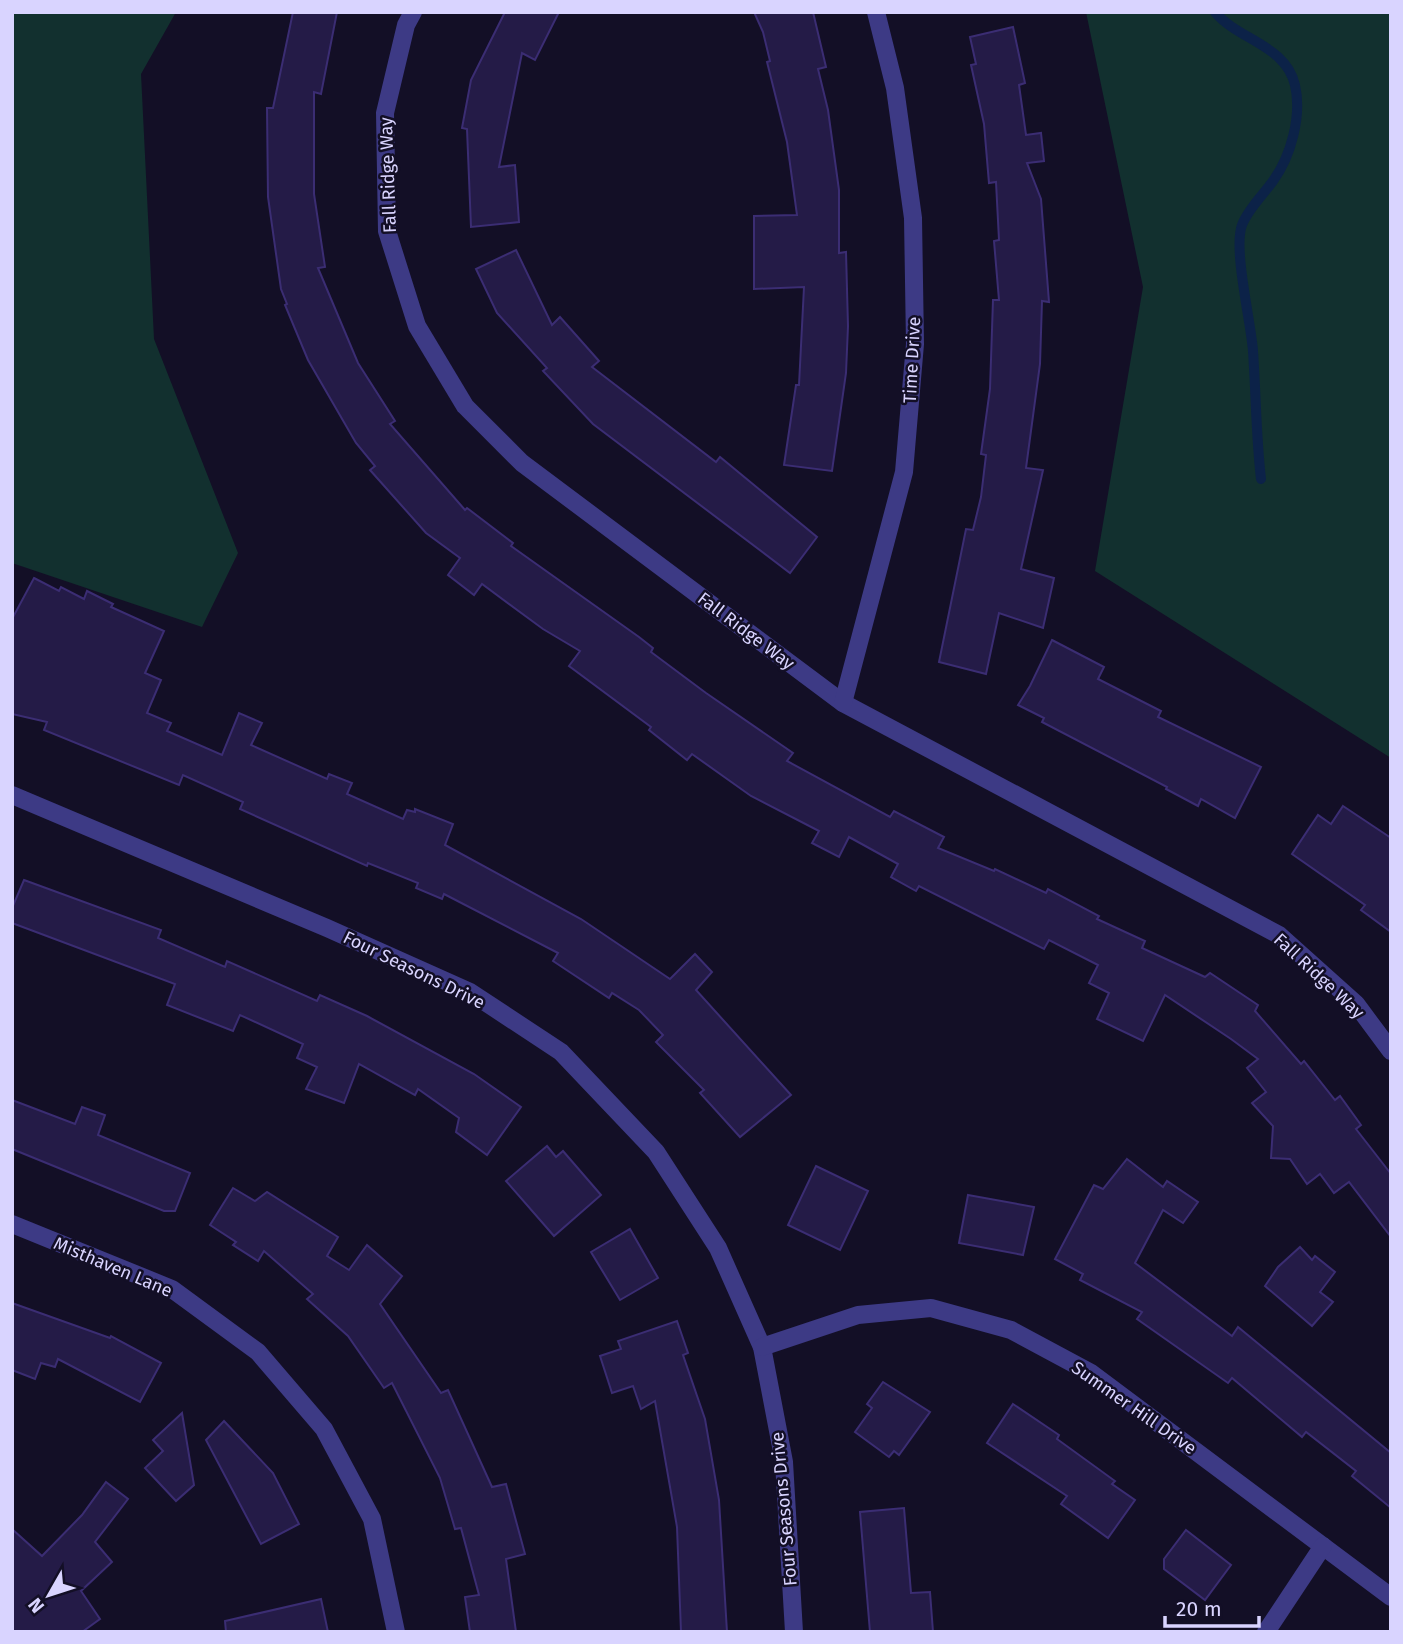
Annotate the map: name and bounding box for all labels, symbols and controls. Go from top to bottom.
street label: Fall Ridge Way [375,117,401,233]
street label: Time Drive [899,316,925,404]
street label: Fall Ridge Way [693,587,799,675]
street label: Four Seasons Drive [340,926,488,1014]
street label: Fall Ridge Way [1269,928,1369,1024]
street label: Misthaven Lane [50,1232,176,1302]
street label: Summer Hill Drive [1067,1357,1201,1459]
street label: Four Seasons Drive [766,1431,802,1587]
north arrow [14,1560,84,1630]
scale bar [1165,1584,1260,1628]
text: N [23,1593,49,1618]
text: 20 m [1176,1596,1222,1622]

